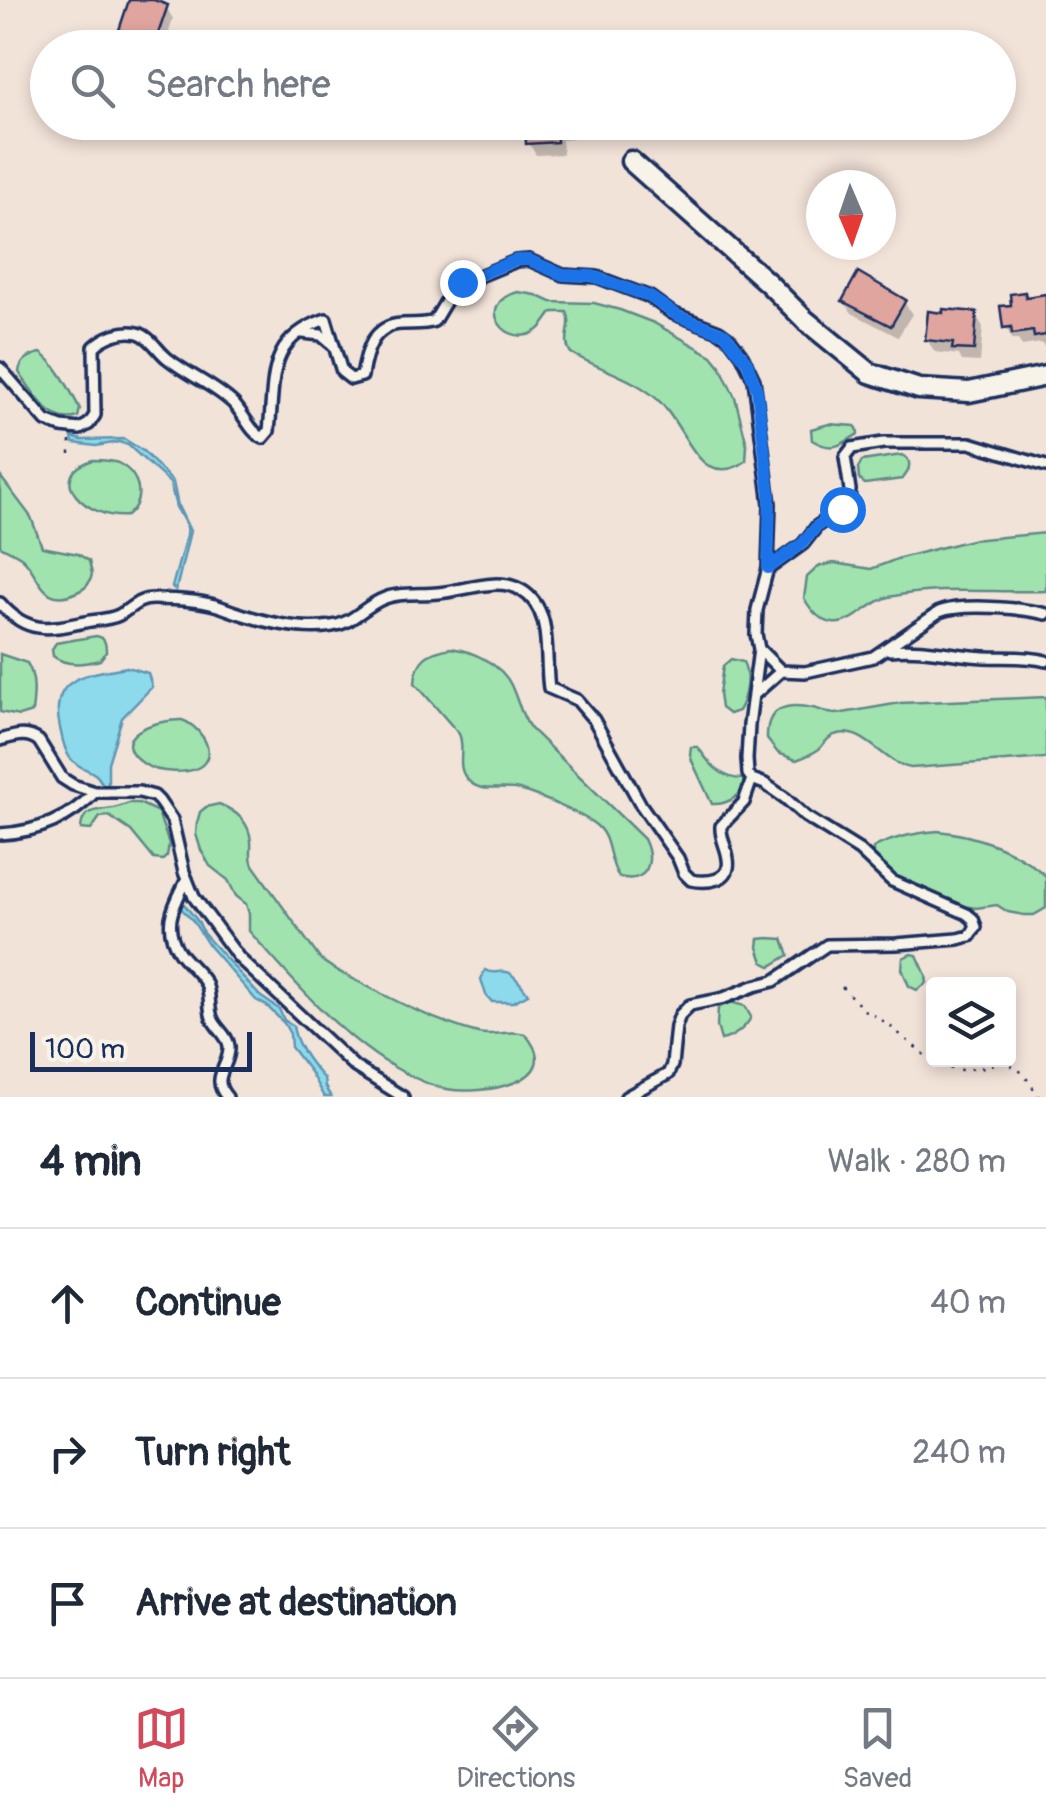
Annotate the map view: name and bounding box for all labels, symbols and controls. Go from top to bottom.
search box [30,30,1016,140]
icon: search [65,58,120,113]
text: Search here [145,61,331,109]
north arrow [806,170,896,260]
route end [440,260,486,306]
route start [820,487,866,533]
map controls [926,977,1016,1067]
button: layers [926,977,1016,1067]
scale bar [30,1027,252,1072]
text: 100 m [45,1032,125,1067]
text: 4 min [40,1136,142,1188]
text: Walk · 280 m [827,1142,1006,1182]
icon: ahead [40,1276,95,1331]
text: Continue [135,1279,281,1327]
text: 40 m [930,1283,1006,1323]
icon: right [40,1426,95,1481]
text: Turn right [135,1429,290,1477]
text: 240 m [912,1433,1006,1473]
icon: arrive [40,1576,95,1631]
text: Arrive at destination [135,1579,457,1627]
tab: Map [134,1701,189,1796]
tab: Directions [456,1701,575,1796]
tab: Saved [843,1701,912,1796]

